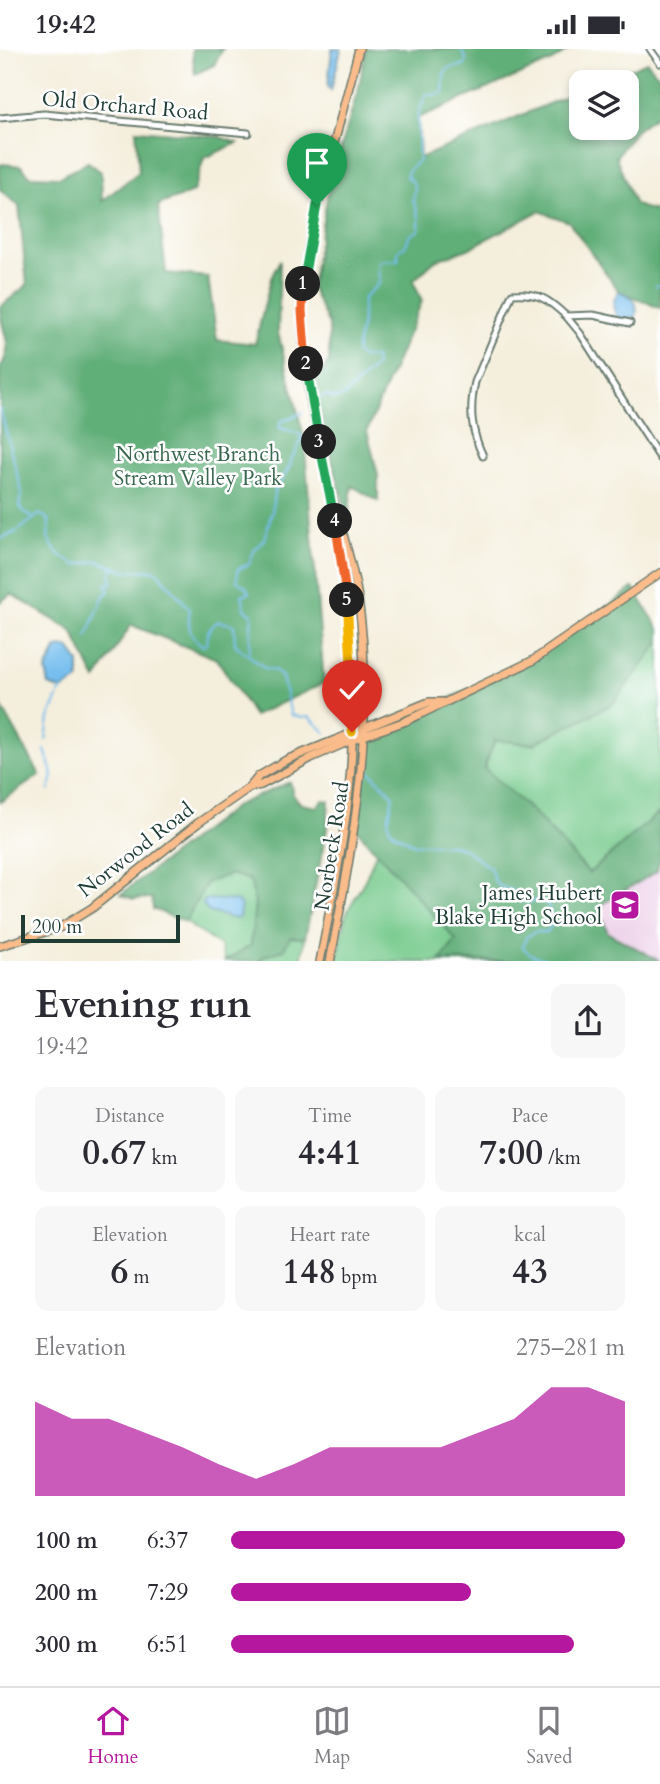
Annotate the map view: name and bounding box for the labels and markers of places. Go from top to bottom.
pin [287,133,347,205]
pin: 1 [286,267,320,301]
pin: 2 [288,347,324,381]
pin: 3 [302,425,336,459]
pin: 4 [318,503,352,539]
pin: 5 [330,583,364,617]
pin [322,660,382,732]
place label: James Hubert Blake High School [435,879,602,932]
school or university icon: James Hubert Blake High School [608,888,642,922]

